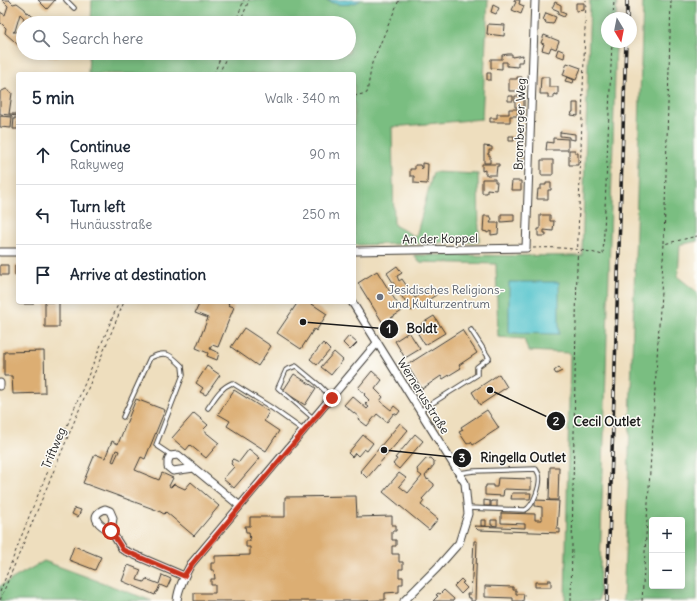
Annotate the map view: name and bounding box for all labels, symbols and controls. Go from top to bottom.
north arrow [601,12,637,48]
search box [16,16,356,60]
icon: search [30,27,52,49]
text: Search here [62,29,143,48]
street label: Bromberger Weg [510,78,529,170]
text: 5 min [32,87,74,109]
text: Walk · 340 m [265,90,340,107]
text: Continue [70,137,131,156]
icon: ahead [32,144,54,166]
text: 90 m [309,146,340,163]
text: Rakyweg [70,156,124,173]
text: Turn left [70,197,125,216]
icon: left [32,204,54,226]
text: 250 m [302,206,340,223]
text: Hunäusstraße [70,216,152,233]
street label: An der Koppel [402,230,478,247]
icon: arrive [32,264,54,286]
text: Arrive at destination [70,265,206,284]
place label: Jesidisches Religions- und Kulturzentrum [388,282,505,311]
marker: Jesidisches Religions- und Kulturzentrum [375,292,385,302]
callout: Boldt [379,316,445,341]
text: Boldt [407,320,438,337]
text: 1 [387,321,391,336]
street label: Wernerusstraße [394,355,453,436]
route end [323,389,341,407]
callout: Cecil Outlet [546,409,649,434]
text: 2 [553,413,560,428]
text: Cecil Outlet [573,413,641,430]
street label: Triftweg [38,425,69,471]
callout: Ringella Outlet [452,445,574,470]
text: Ringella Outlet [480,449,566,466]
text: 3 [459,450,466,465]
map controls [649,517,685,589]
button: + [649,517,685,553]
route start [102,522,120,540]
button: − [649,553,685,589]

